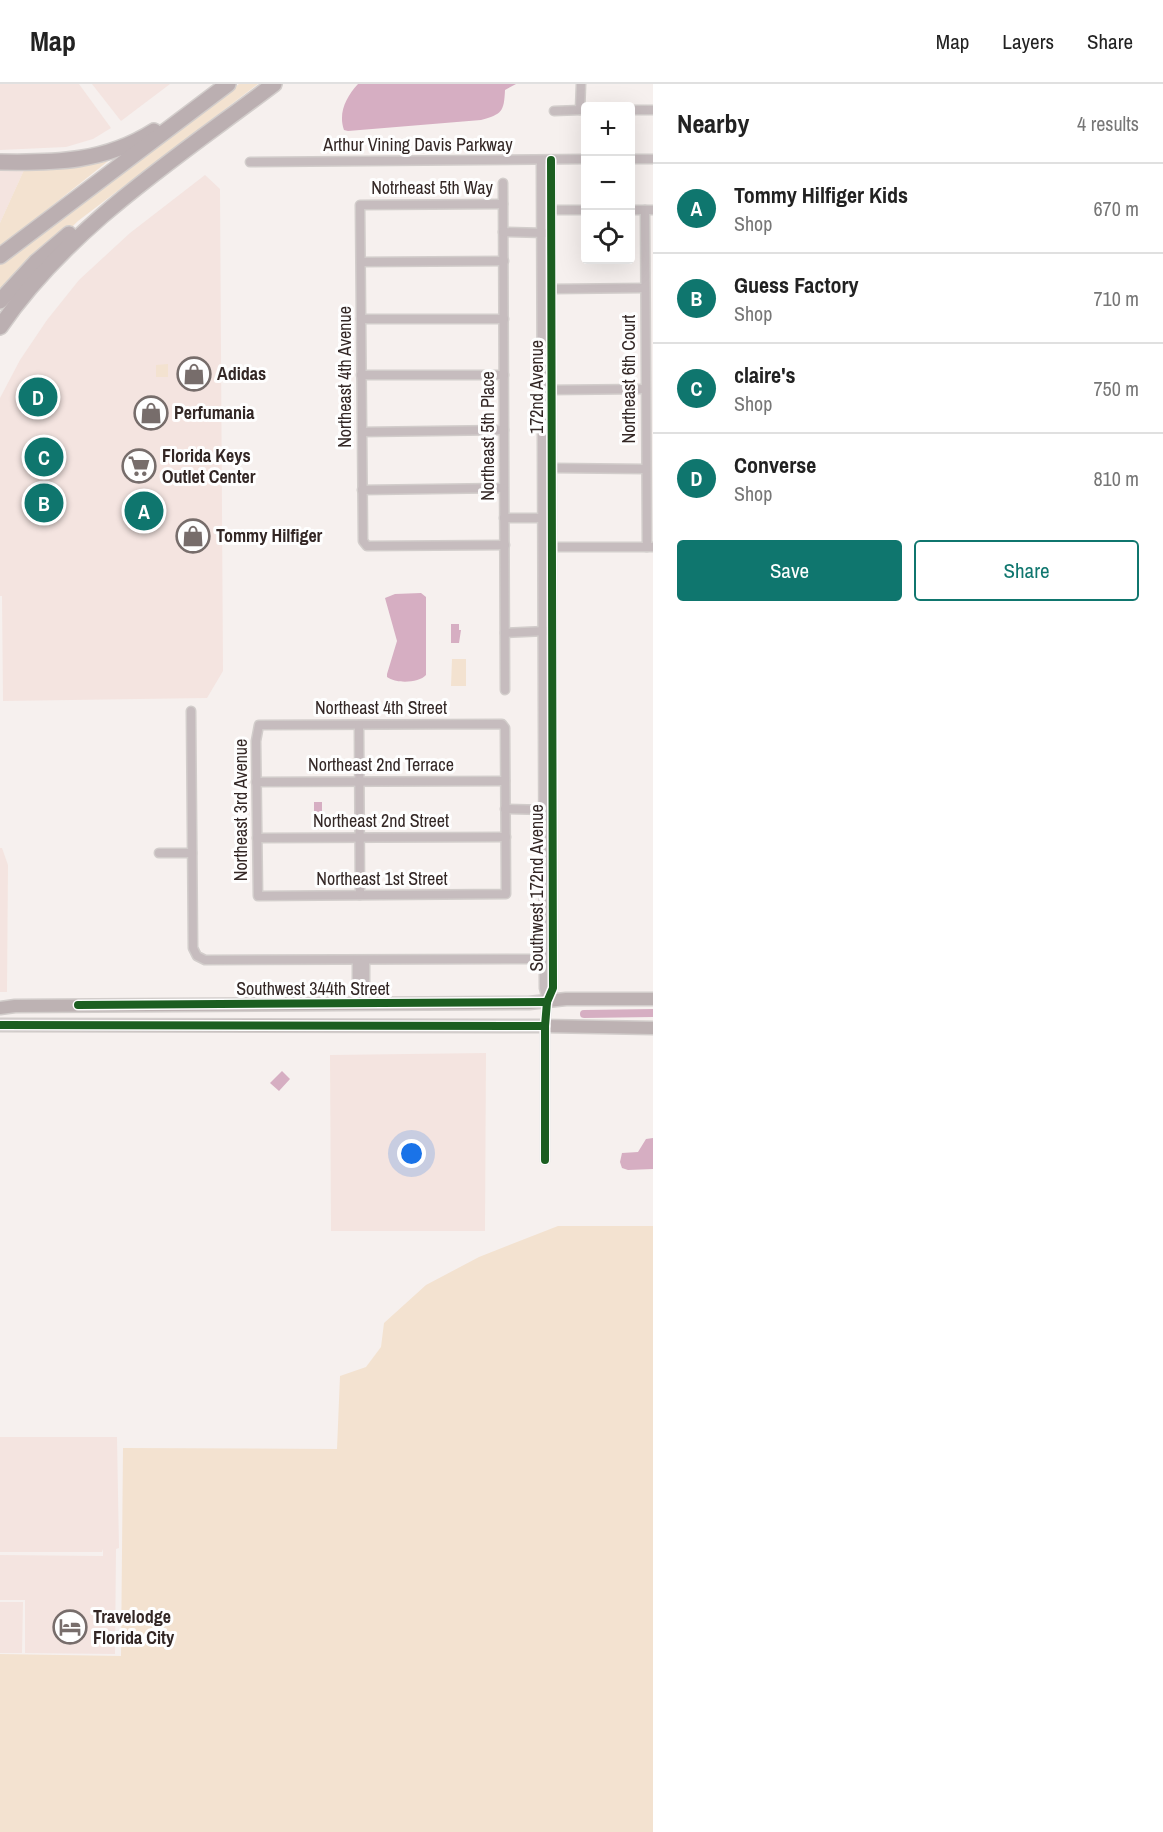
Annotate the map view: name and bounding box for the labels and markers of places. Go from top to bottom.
shop icon: Adidas [176,356,212,392]
place label: Adidas [217,361,266,386]
pin: D [18,374,57,420]
shop icon: Perfumania [133,395,169,431]
place label: Perfumania [174,400,255,425]
pin: C [24,434,63,479]
place label: Florida Keys Outlet Center [162,443,256,489]
supermarket icon: Florida Keys Outlet Center [121,448,157,484]
pin: B [24,480,63,526]
pin: A [124,488,164,534]
shop icon: Tommy Hilfiger [175,518,211,554]
place label: Tommy Hilfiger [216,523,323,548]
place label: Travelodge Florida City [93,1604,175,1650]
hotel icon: Travelodge Florida City [52,1609,88,1645]

